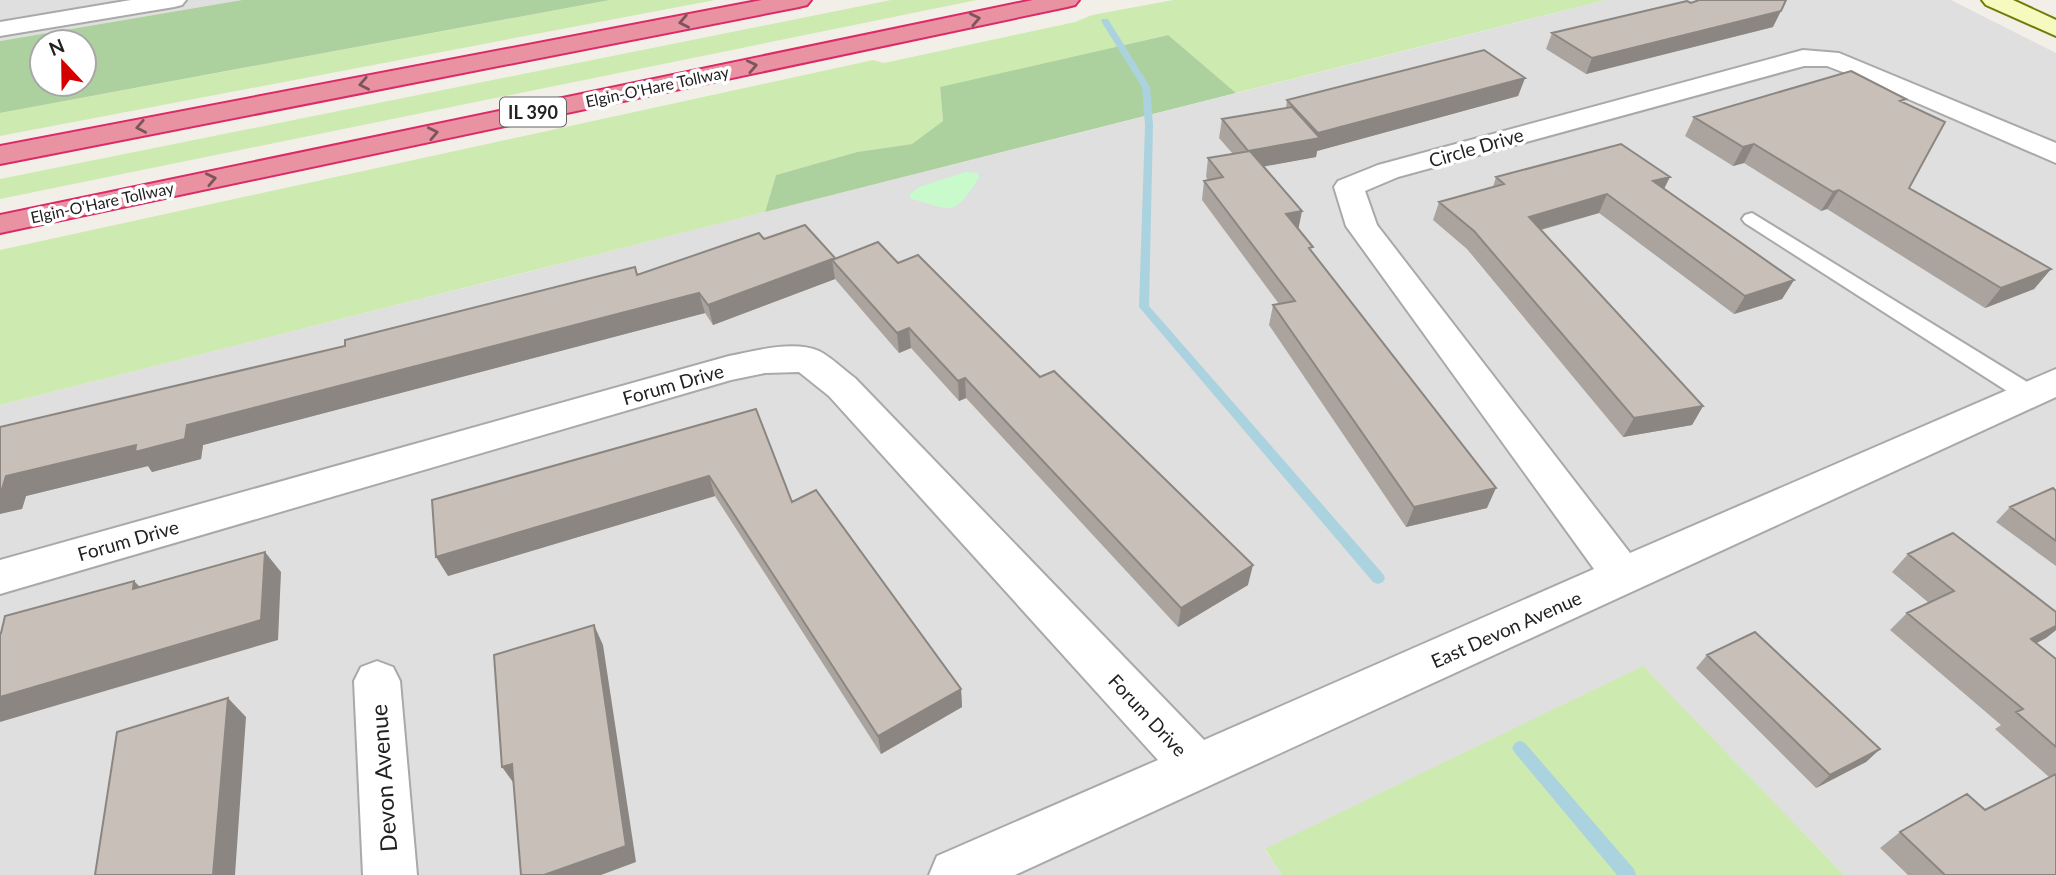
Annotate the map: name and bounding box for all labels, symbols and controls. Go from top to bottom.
one-way arrow [969,13,981,28]
one-way arrow [678,14,690,29]
north arrow [28,28,98,98]
text: N [45,33,68,60]
one-way arrow [746,59,758,74]
street label: Elgin-O'Hare Tollway [584,61,731,110]
one-way arrow [358,76,370,91]
road number: IL 390 [500,98,566,127]
one-way arrow [135,119,147,134]
street label: Circle Drive [1426,123,1526,171]
one-way arrow [427,126,439,141]
one-way arrow [205,173,217,188]
street label: Elgin-O'Hare Tollway [29,177,176,226]
street label: Forum Drive [620,359,726,409]
street label: Forum Drive [75,515,181,565]
street label: East Devon Avenue [1427,585,1585,673]
street label: Forum Drive [1104,669,1192,761]
street label: Devon Avenue [364,703,402,853]

